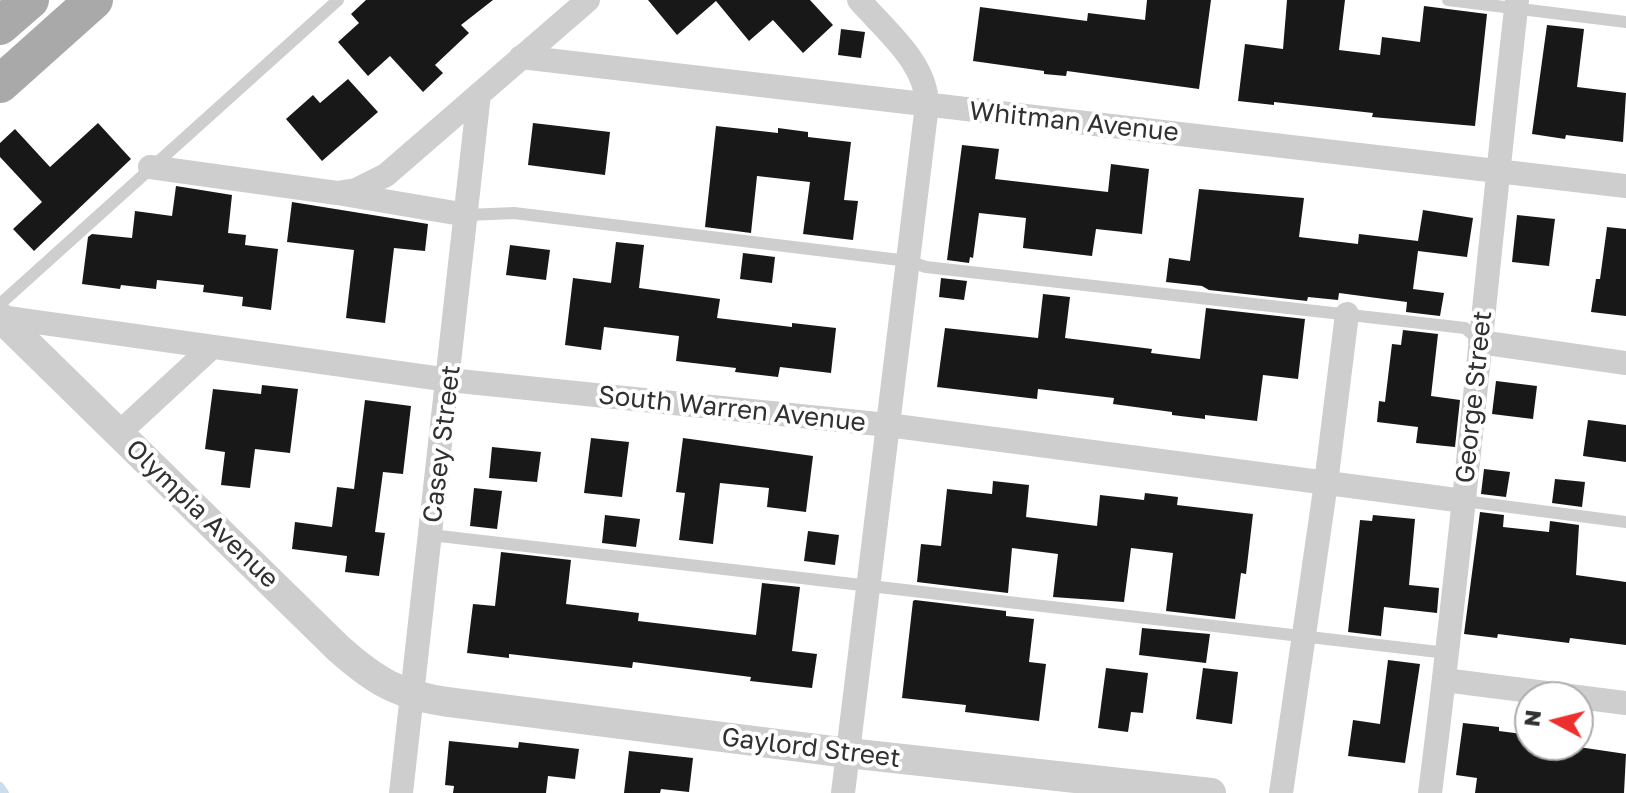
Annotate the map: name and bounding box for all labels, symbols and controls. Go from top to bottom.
street label: Whitman Avenue [968,95,1180,149]
street label: George Street [1449,309,1499,485]
street label: Casey Street [417,363,467,525]
street label: South Warren Avenue [597,379,867,439]
street label: Olympia Avenue [119,433,285,595]
north arrow [1514,681,1594,761]
text: N [1517,708,1546,728]
street label: Gaylord Street [720,722,902,774]

